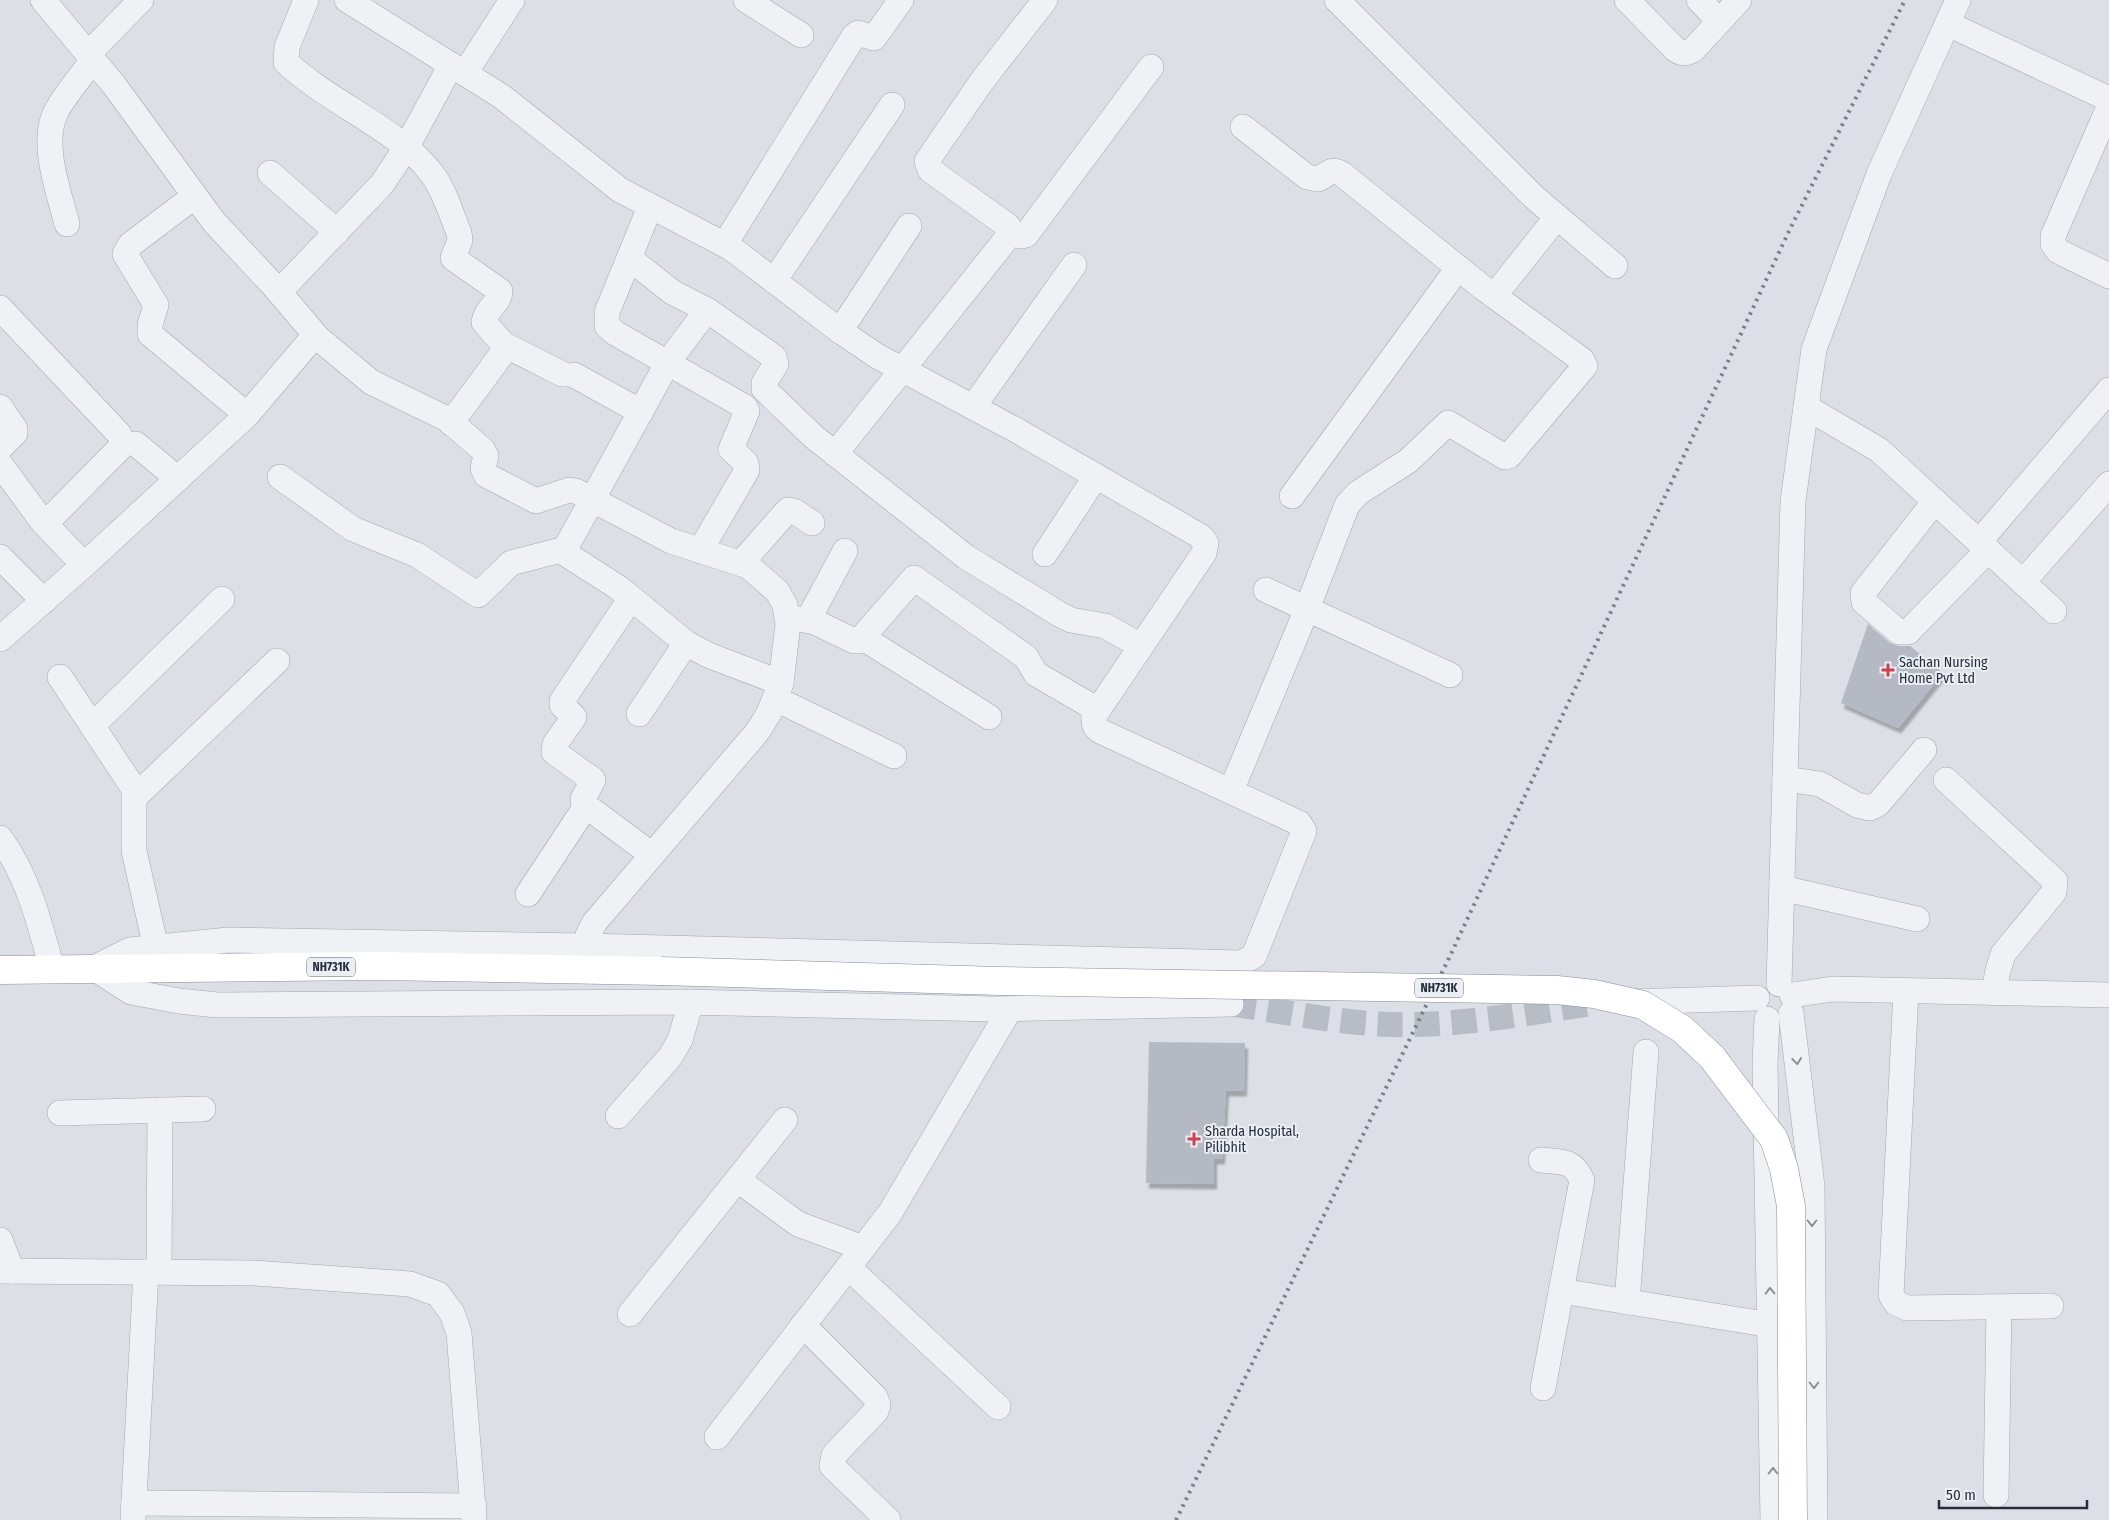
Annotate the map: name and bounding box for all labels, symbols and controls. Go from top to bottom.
place label: Sachan Nursing Home Pvt Ltd [1899,654,1988,687]
marker: Sachan Nursing Home Pvt Ltd [1881,663,1895,677]
road number: NH731K [307,958,355,976]
road number: NH731K [1415,978,1463,998]
one-way arrow [1791,1058,1802,1066]
place label: Sharda Hospital, Pilibhit [1205,1123,1299,1156]
marker: Sharda Hospital, Pilibhit [1187,1132,1201,1146]
one-way arrow [1807,1219,1818,1227]
one-way arrow [1765,1287,1775,1295]
one-way arrow [1809,1382,1819,1390]
one-way arrow [1768,1467,1778,1475]
scale bar [1939,1478,2086,1510]
text: 50 m [1946,1486,1976,1504]

